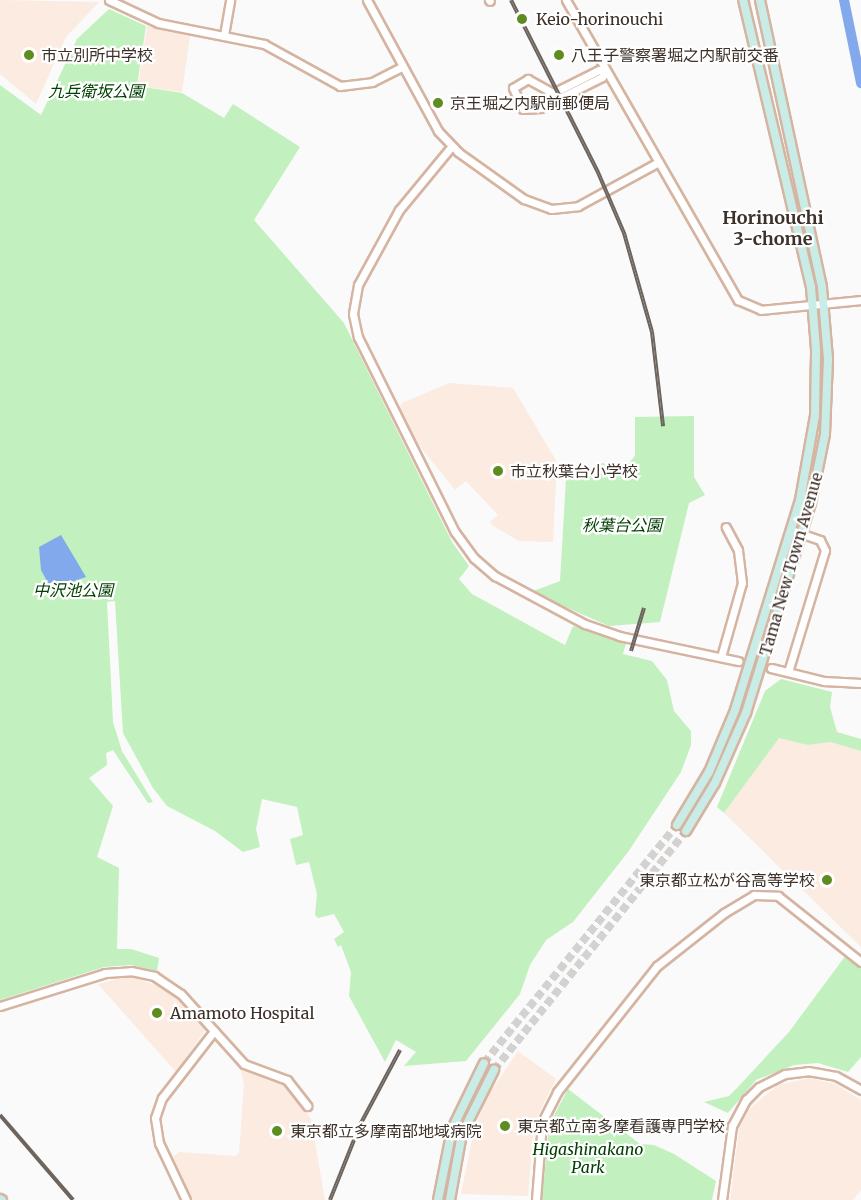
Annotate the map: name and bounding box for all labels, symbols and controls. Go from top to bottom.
place label: Keio-horinouchi [536,9,663,29]
marker: Keio-horinouchi [513,10,531,28]
place label: 市立別所中学校 [41,45,153,65]
place label: 八王子警察署堀之内駅前交番 [571,45,779,65]
marker: 市立別所中学校 [22,48,36,62]
marker: 八王子警察署堀之内駅前交番 [552,48,566,62]
park label: 九兵衛坂公園 [48,81,144,101]
place label: 京王堀之内駅前郵便局 [450,93,610,113]
marker: 京王堀之内駅前郵便局 [431,96,445,110]
district label: Horinouchi 3-chome [722,208,824,250]
place label: 市立秋葉台小学校 [510,461,638,481]
marker: 市立秋葉台小学校 [491,464,505,478]
street label: Tama New Town Avenue [756,470,826,658]
park label: 秋葉台公園 [582,515,662,535]
park label: 中沢池公園 [33,580,113,600]
place label: 東京都立松が谷高等学校 [639,870,815,890]
marker: 東京都立松が谷高等学校 [820,873,834,887]
place label: Amamoto Hospital [170,1003,314,1023]
marker: Amamoto Hospital [148,1004,166,1022]
place label: 東京都立南多摩看護専門学校 [517,1116,725,1136]
marker: 東京都立南多摩看護専門学校 [498,1119,512,1133]
place label: 東京都立多摩南部地域病院 [290,1121,482,1141]
marker: 東京都立多摩南部地域病院 [268,1122,286,1140]
park label: Higashinakano Park [533,1139,643,1177]

